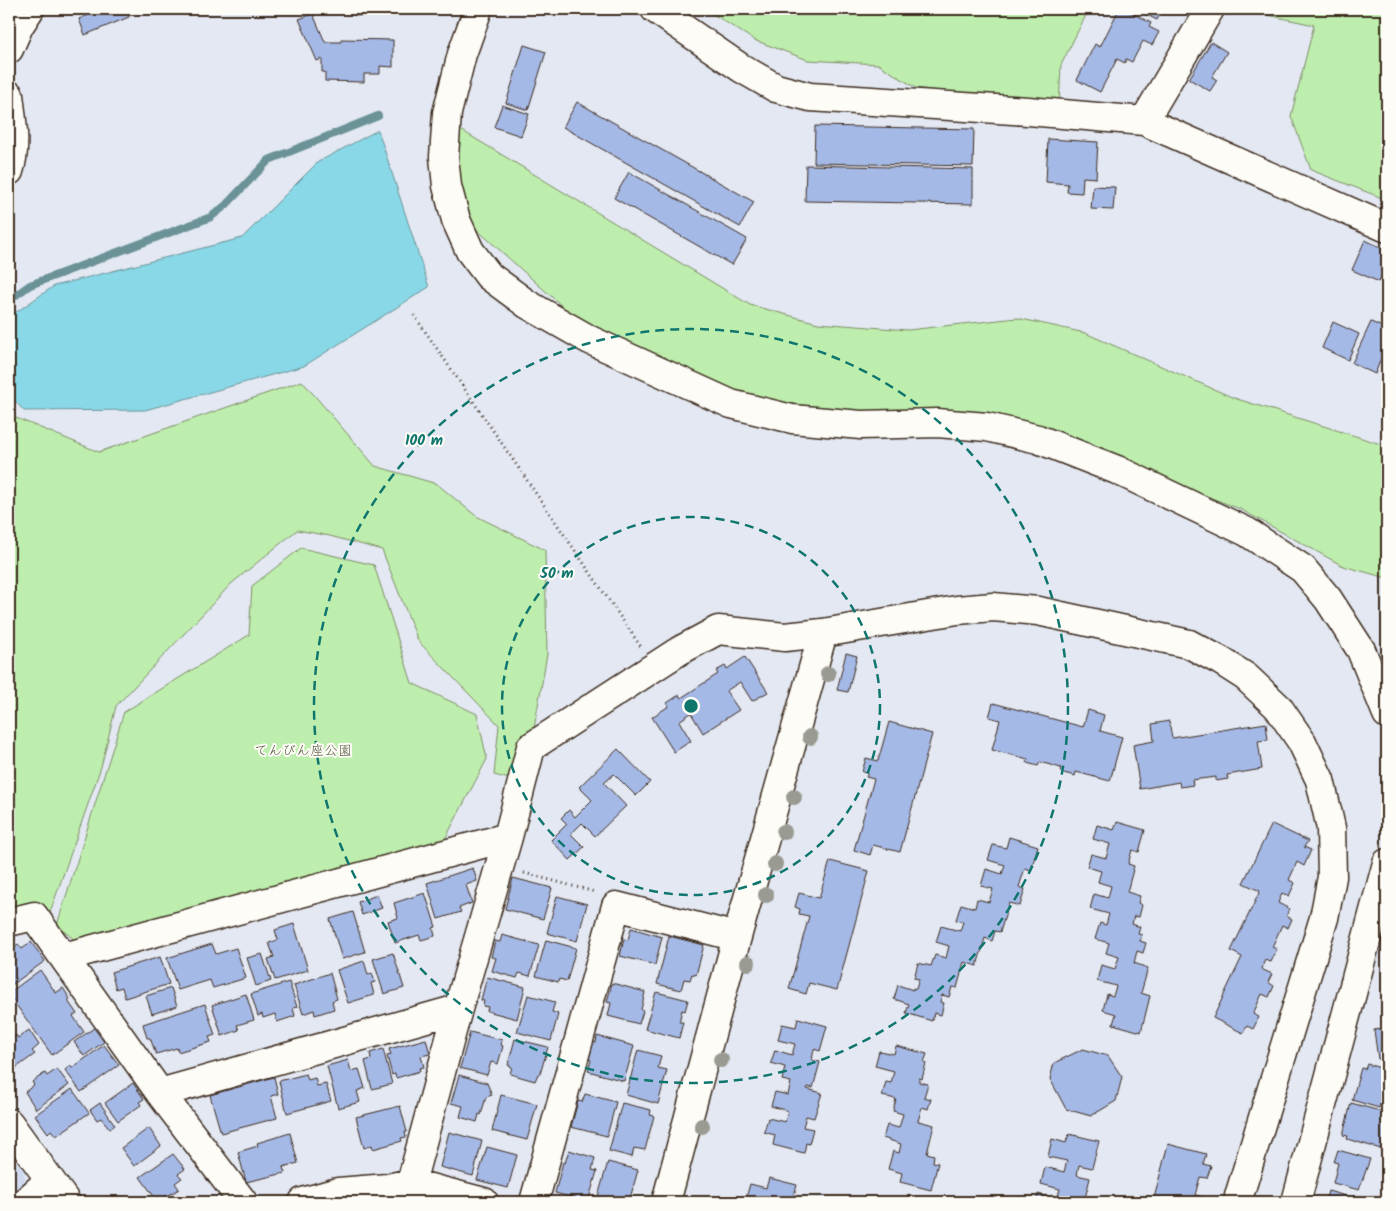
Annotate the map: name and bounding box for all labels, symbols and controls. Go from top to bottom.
text: 100 m [405,429,443,453]
text: 50 m [539,562,574,586]
centre of rings [682,697,700,715]
park label: てんびん座公園 [254,740,352,762]

